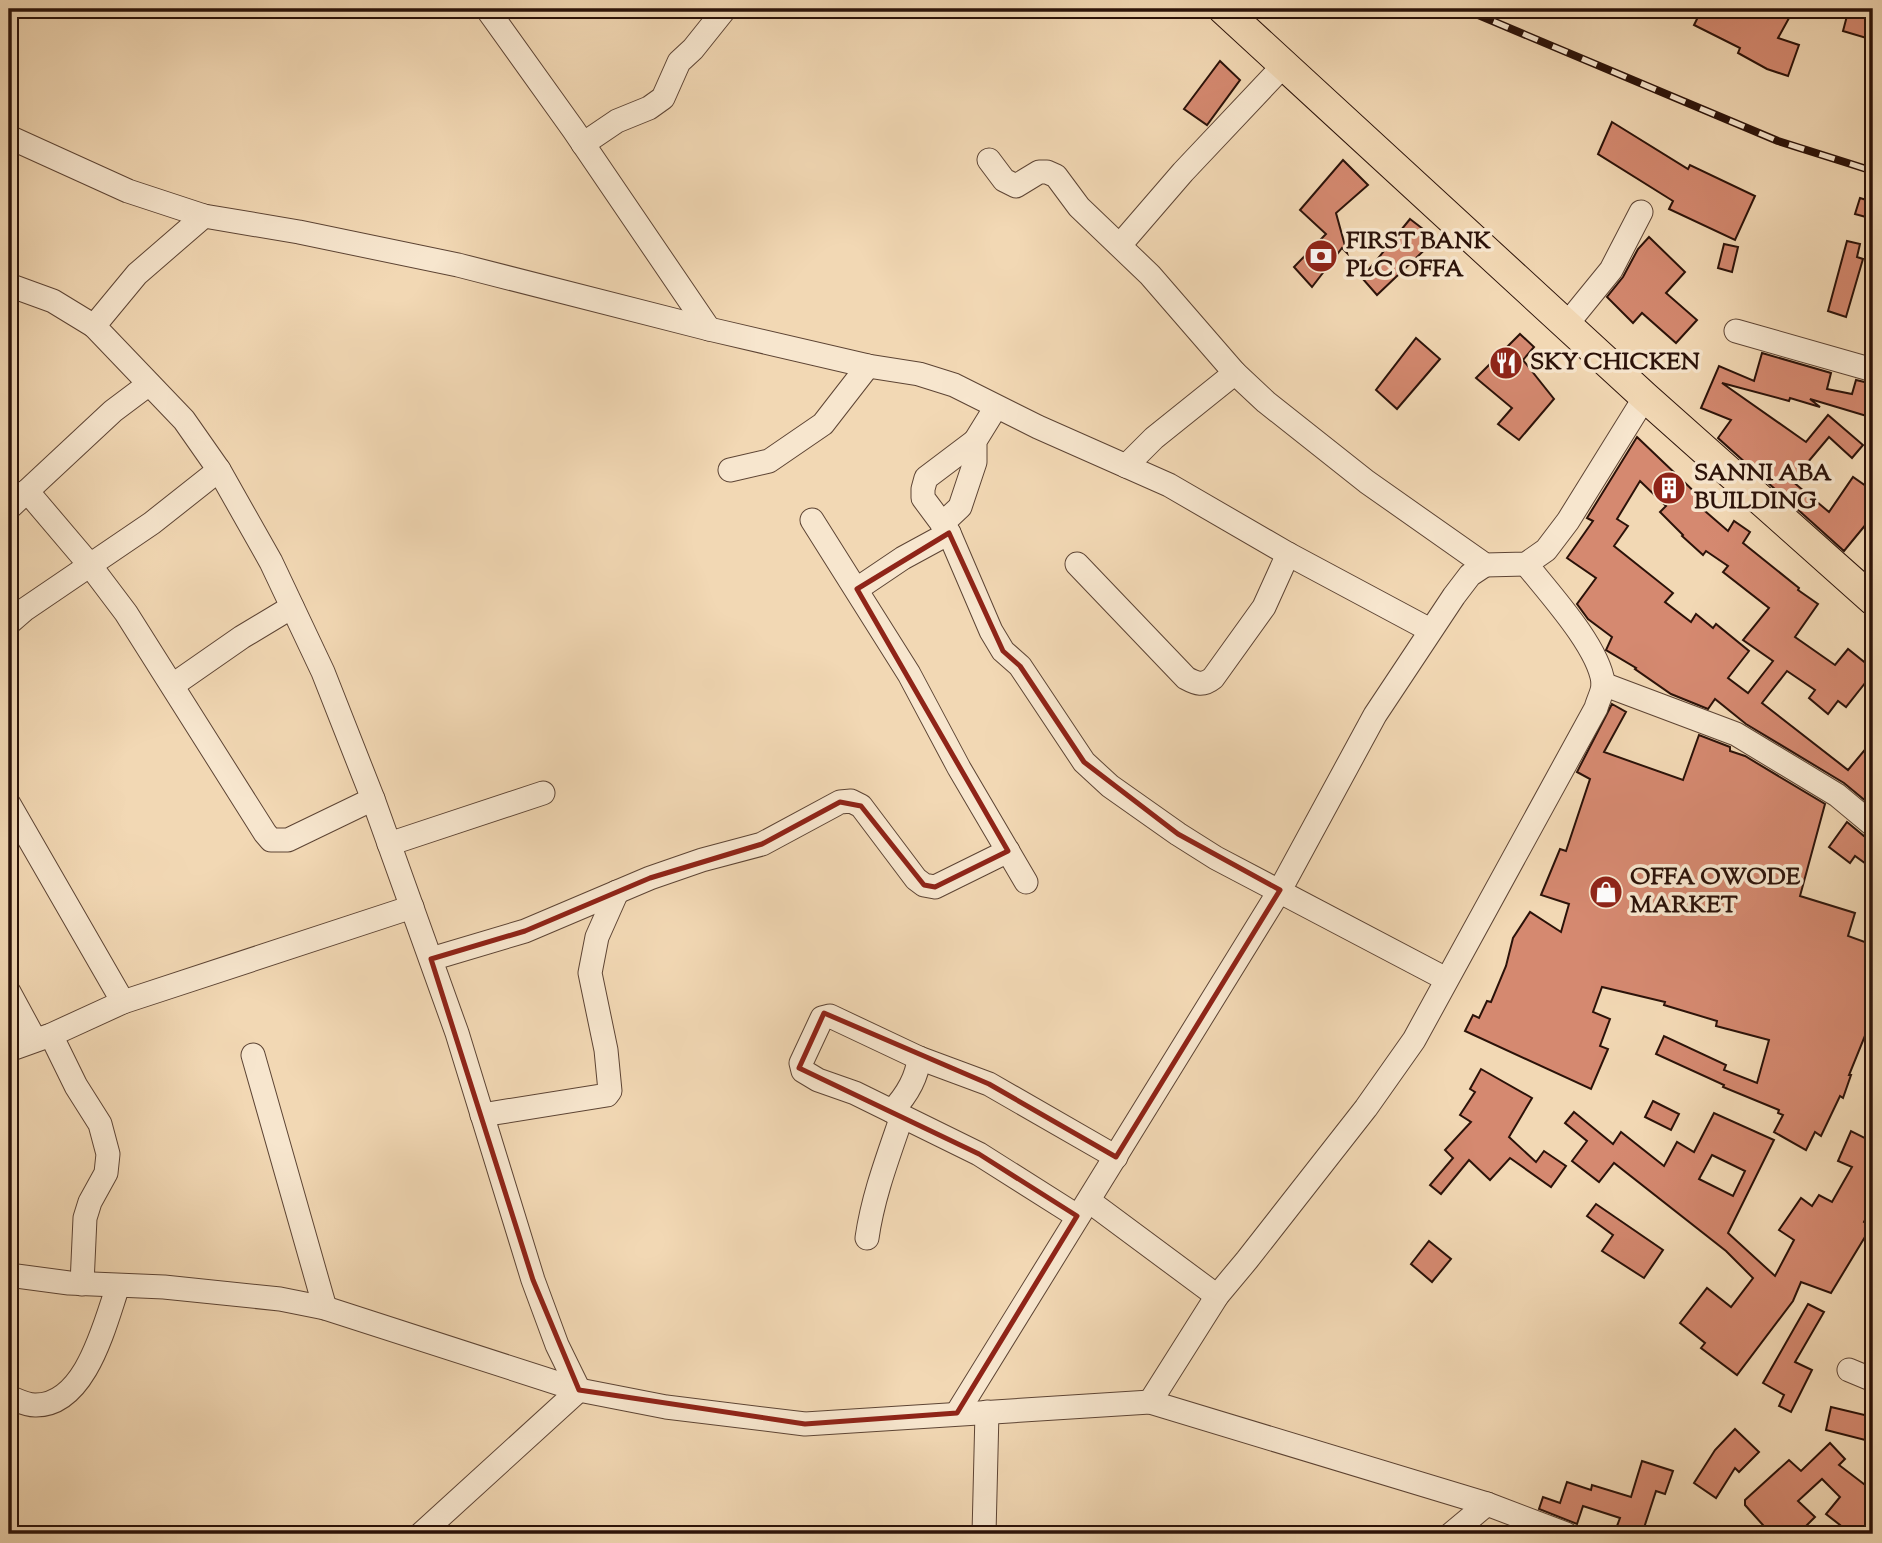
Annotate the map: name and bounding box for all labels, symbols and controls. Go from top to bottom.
place label: FIRST BANK PLC OFFA [1346,225,1491,287]
bank icon: FIRST BANK PLC OFFA [1302,237,1340,275]
restaurant icon: SKY CHICKEN [1487,344,1525,382]
place label: SKY CHICKEN [1530,346,1700,380]
place label: SANNI ABA BUILDING [1694,457,1832,519]
building icon: SANNI ABA BUILDING [1650,469,1688,507]
place label: OFFA OWODE MARKET [1630,861,1801,923]
shop icon: OFFA OWODE MARKET [1587,873,1625,911]

